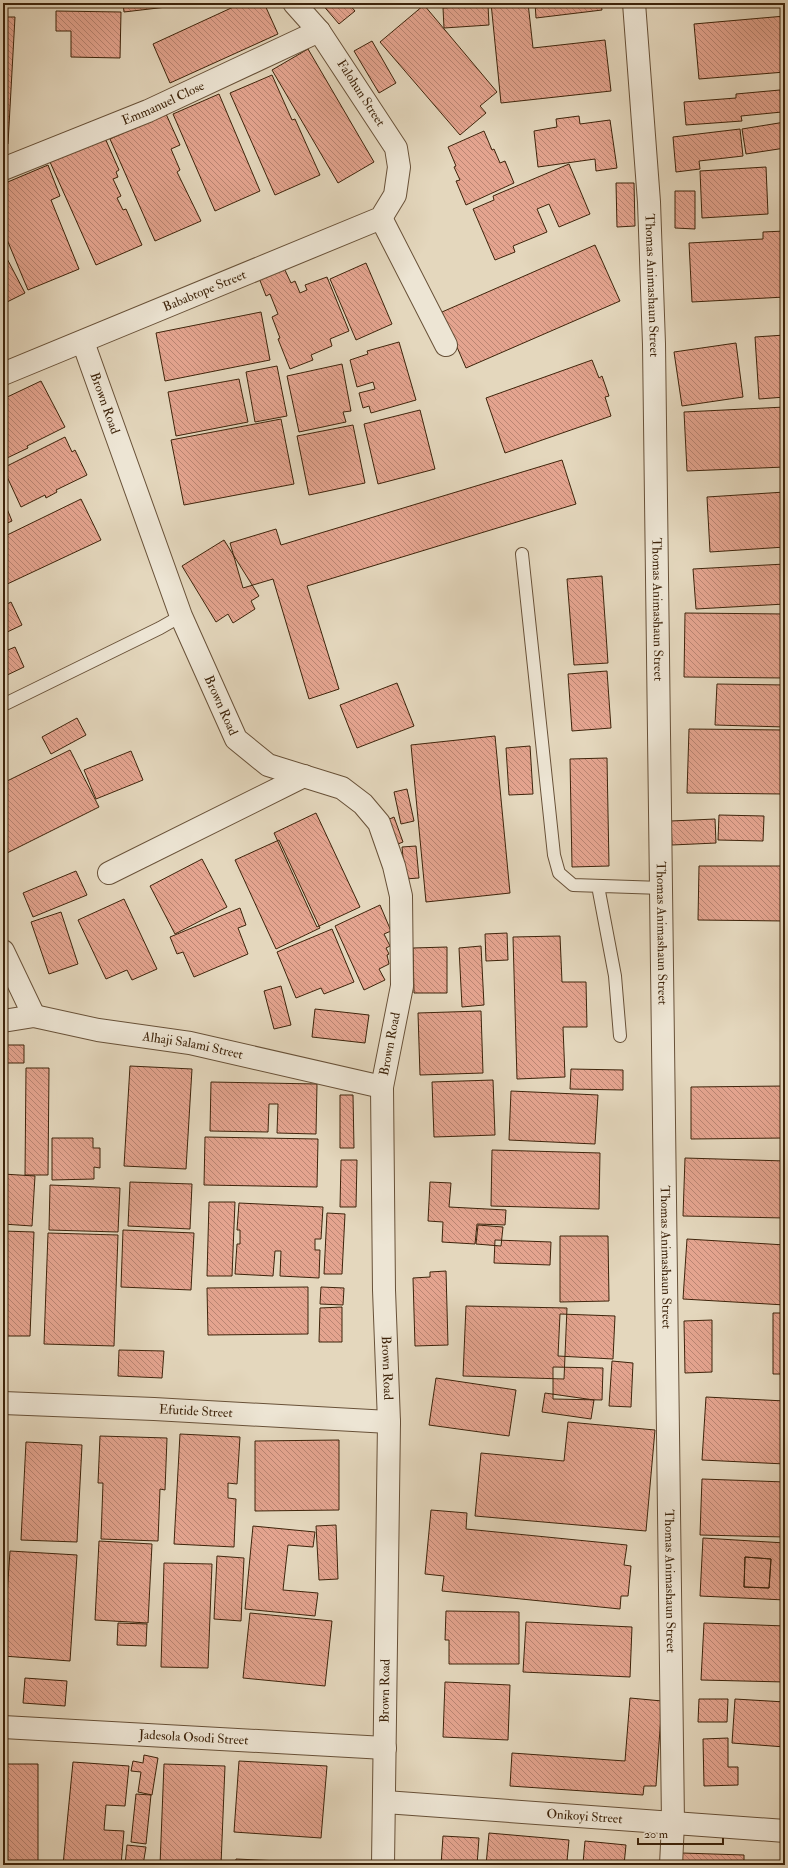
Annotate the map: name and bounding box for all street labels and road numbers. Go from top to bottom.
street label: Falohun Street [333,56,389,130]
street label: Emmanuel Close [119,78,207,129]
street label: Thomas Animashaun Street [641,213,662,357]
street label: Bababtope Street [161,267,249,315]
street label: Brown Road [87,370,123,437]
street label: Thomas Animashaun Street [648,537,666,681]
street label: Brown Road [201,673,242,739]
street label: Thomas Animashaun Street [653,861,670,1005]
street label: Brown Road [376,1010,404,1077]
street label: Alhaji Salami Street [141,1028,245,1063]
street label: Thomas Animashaun Street [657,1185,675,1329]
street label: Brown Road [378,1336,396,1401]
street label: Efutide Street [158,1401,233,1421]
street label: Thomas Animashaun Street [661,1509,679,1653]
street label: Brown Road [376,1658,394,1723]
street label: Jadesola Osodi Street [138,1726,249,1748]
street label: Onikoyi Street [546,1806,623,1827]

